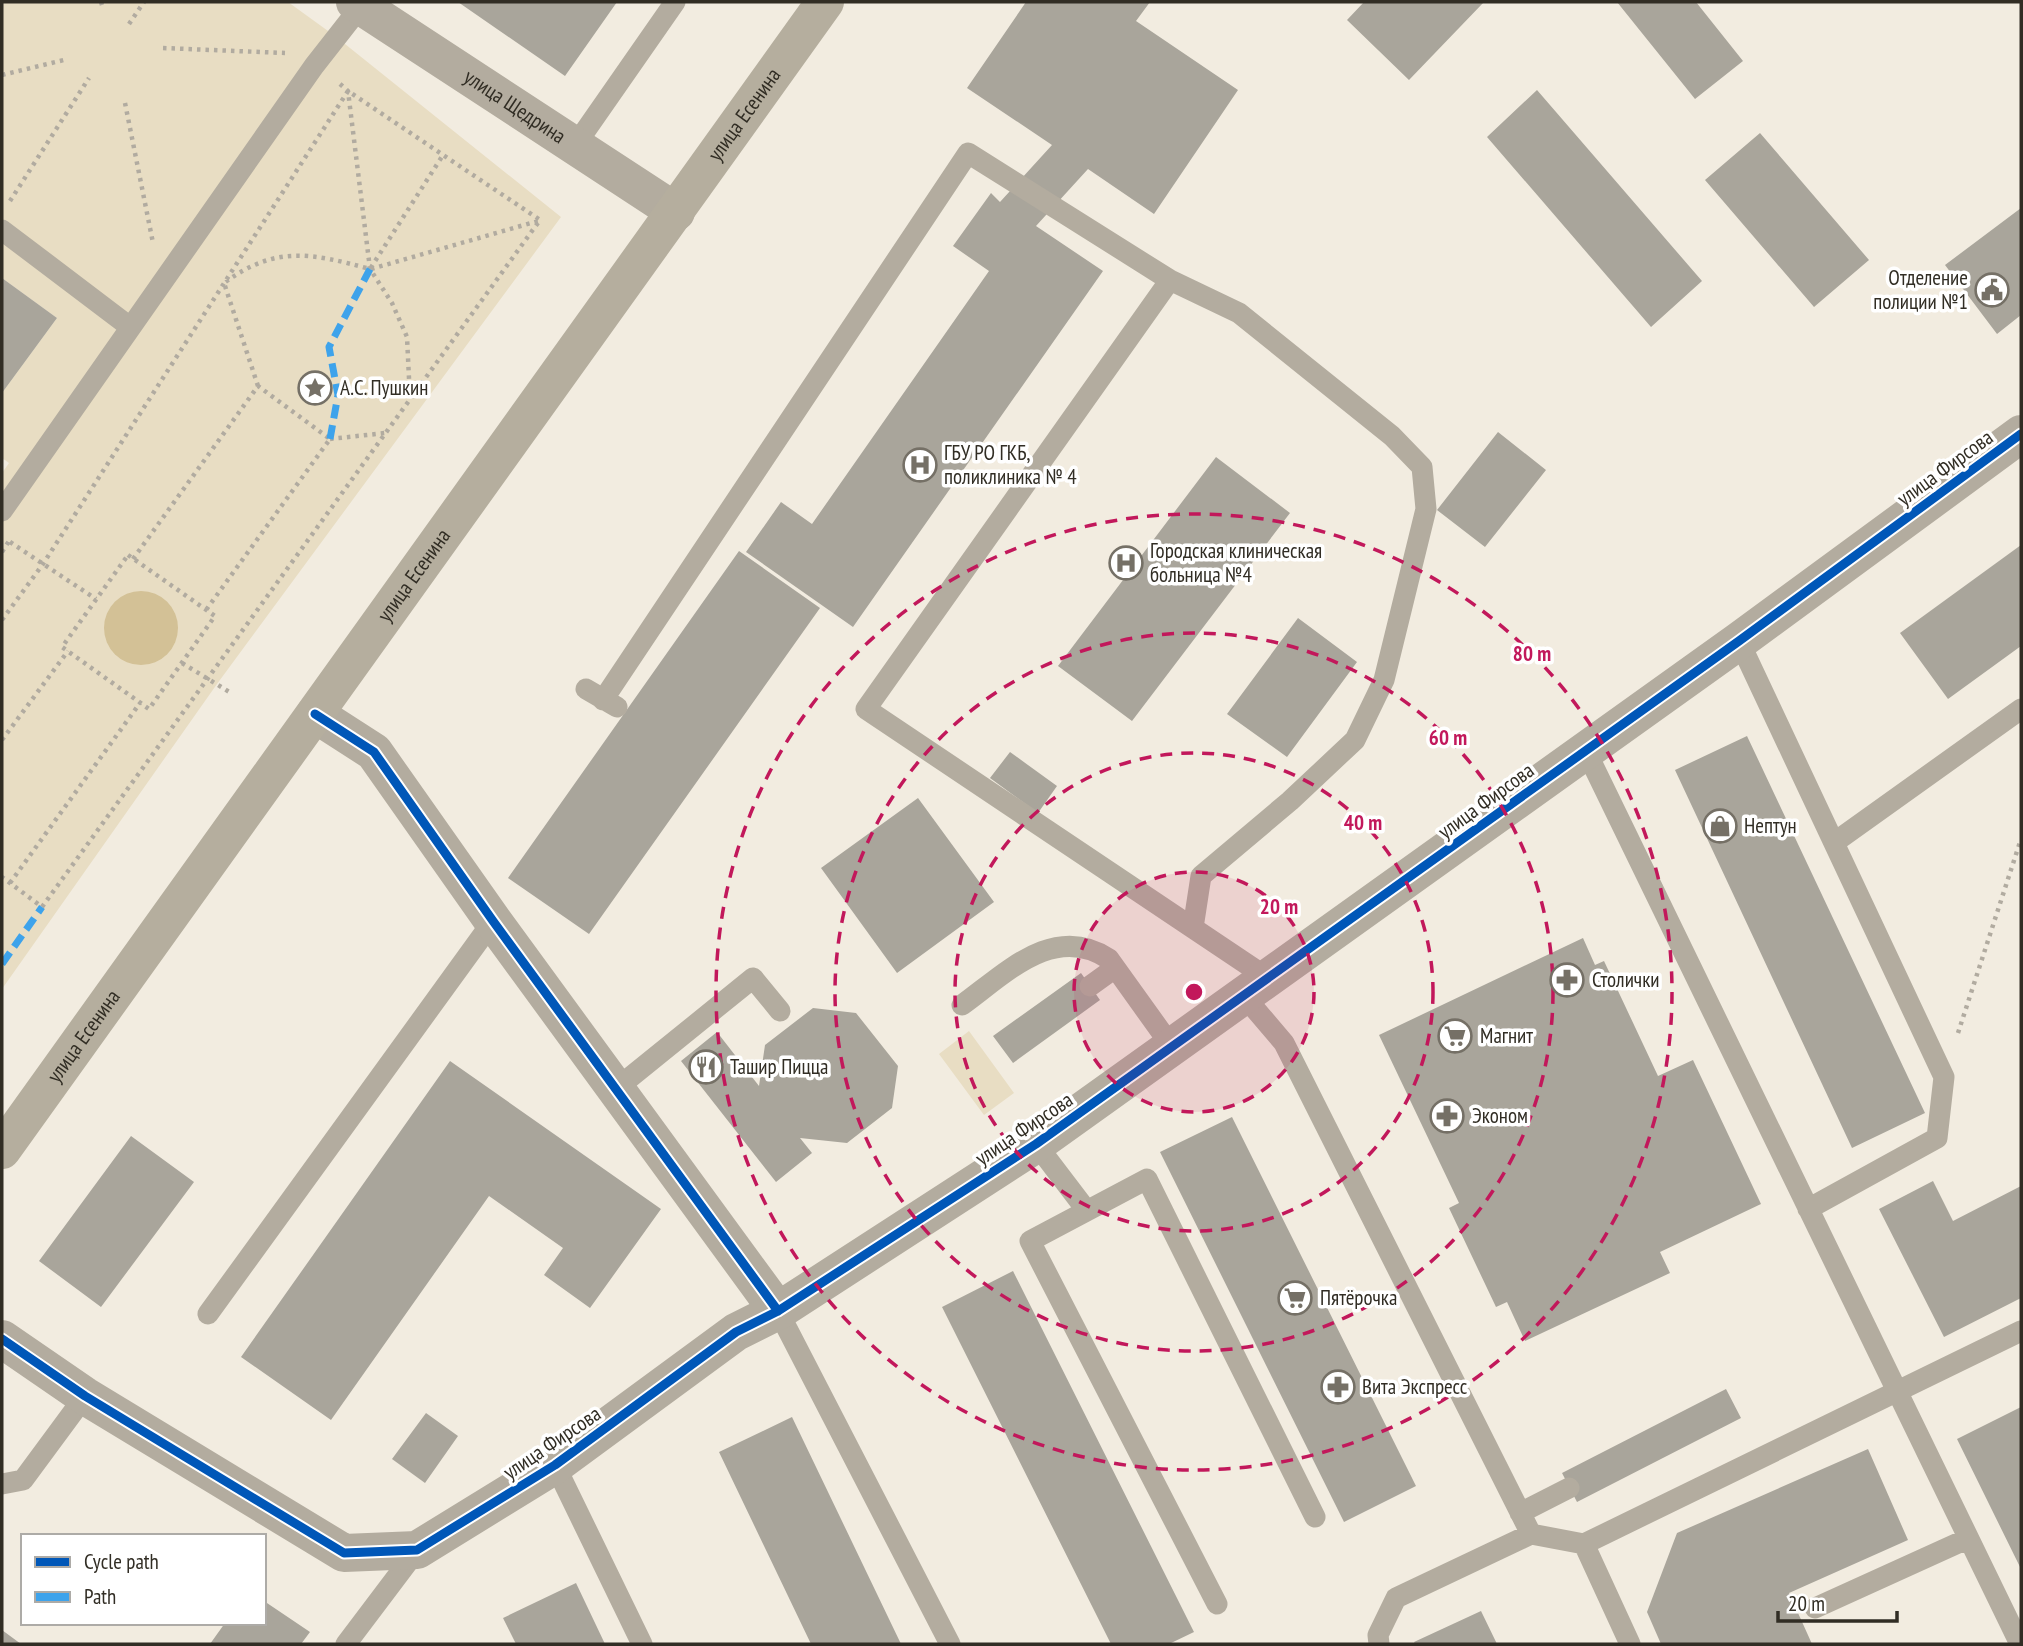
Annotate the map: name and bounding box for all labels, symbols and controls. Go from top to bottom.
street label: улица Есенина [701,62,786,166]
street label: улица Щедрина [459,63,571,149]
place label: Отделение полиции №1 [1873,264,1968,315]
public building icon: Отделение полиции №1 [1973,271,2011,309]
place icon: А.С. Пушкин [296,369,334,407]
place label: А.С. Пушкин [340,374,428,401]
street label: улица Фирсова [1891,424,1998,512]
place label: ГБУ РО ГКБ, поликлиника № 4 [944,439,1077,490]
hospital icon: ГБУ РО ГКБ, поликлиника № 4 [901,446,939,484]
street label: улица Есенина [371,523,456,627]
place label: Городская клиническая больница №4 [1150,537,1322,588]
hospital icon: Городская клиническая больница №4 [1107,544,1145,582]
text: 80 m [1513,640,1551,667]
text: 60 m [1429,724,1467,751]
street label: улица Фирсова [1432,757,1539,845]
shop icon: Нептун [1701,807,1739,845]
text: 40 m [1344,809,1382,836]
place label: Нептун [1744,812,1797,839]
text: 20 m [1260,893,1298,920]
pharmacy icon: Столички [1548,961,1586,999]
place label: Столички [1592,966,1660,993]
centre of rings [1182,980,1206,1004]
street label: улица Есенина [41,984,126,1088]
supermarket icon: Магнит [1436,1017,1474,1055]
place label: Магнит [1480,1022,1533,1049]
restaurant icon: Ташир Пицца [687,1048,725,1086]
place label: Ташир Пицца [730,1053,828,1080]
street label: улица Фирсова [970,1086,1078,1171]
pharmacy icon: Эконом [1428,1097,1466,1135]
place label: Эконом [1472,1102,1528,1129]
supermarket icon: Пятёрочка [1276,1279,1314,1317]
place label: Пятёрочка [1320,1284,1397,1311]
pharmacy icon: Вита Экспресс [1319,1368,1357,1406]
place label: Вита Экспресс [1362,1373,1468,1400]
street label: улица Фирсова [498,1400,606,1485]
legend [21,1534,266,1625]
text: Cycle path [84,1548,159,1575]
scale bar [1778,1580,1897,1624]
text: Path [84,1583,116,1610]
text: 20 m [1788,1590,1825,1617]

